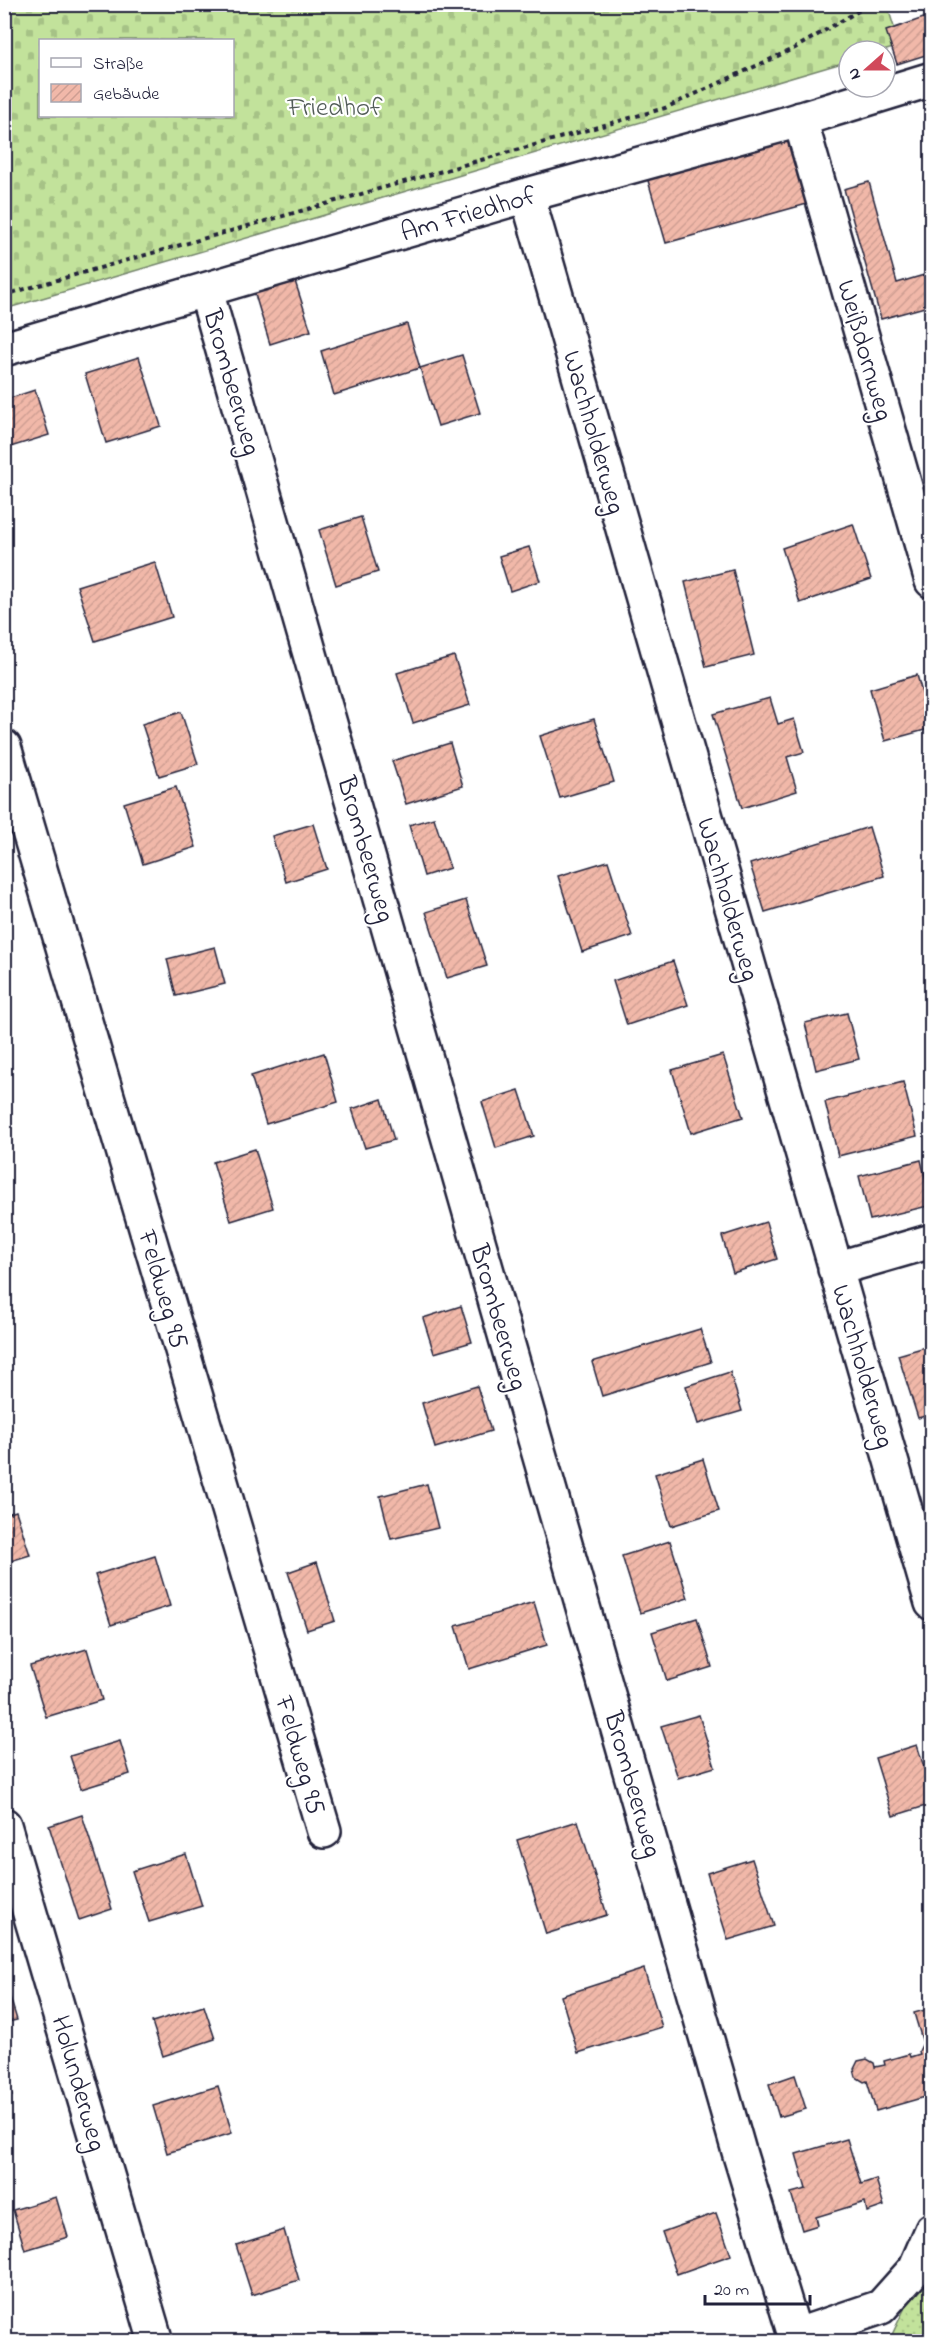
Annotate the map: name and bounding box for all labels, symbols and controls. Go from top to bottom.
legend [39,39,234,117]
north arrow [837,39,897,99]
text: Straße [93,52,144,78]
text: N [842,64,868,83]
text: Gebäude [93,82,160,108]
park label: Friedhof [286,89,383,128]
street label: Am Friedhof [396,177,542,253]
street label: Weißdornweg [825,276,902,426]
street label: Brombeerweg [191,304,270,460]
street label: Wachholderweg [551,346,635,519]
street label: Brombeerweg [325,771,404,927]
street label: Wachholderweg [685,813,769,986]
street label: Feldweg 95 [126,1225,197,1354]
street label: Brombeerweg [458,1239,537,1395]
street label: Wachholderweg [820,1280,904,1453]
street label: Feldweg 95 [263,1691,334,1820]
street label: Brombeerweg [592,1706,671,1862]
street label: Holunderweg [40,2011,116,2156]
scale bar [705,2268,810,2306]
text: 20 m [714,2278,749,2304]

